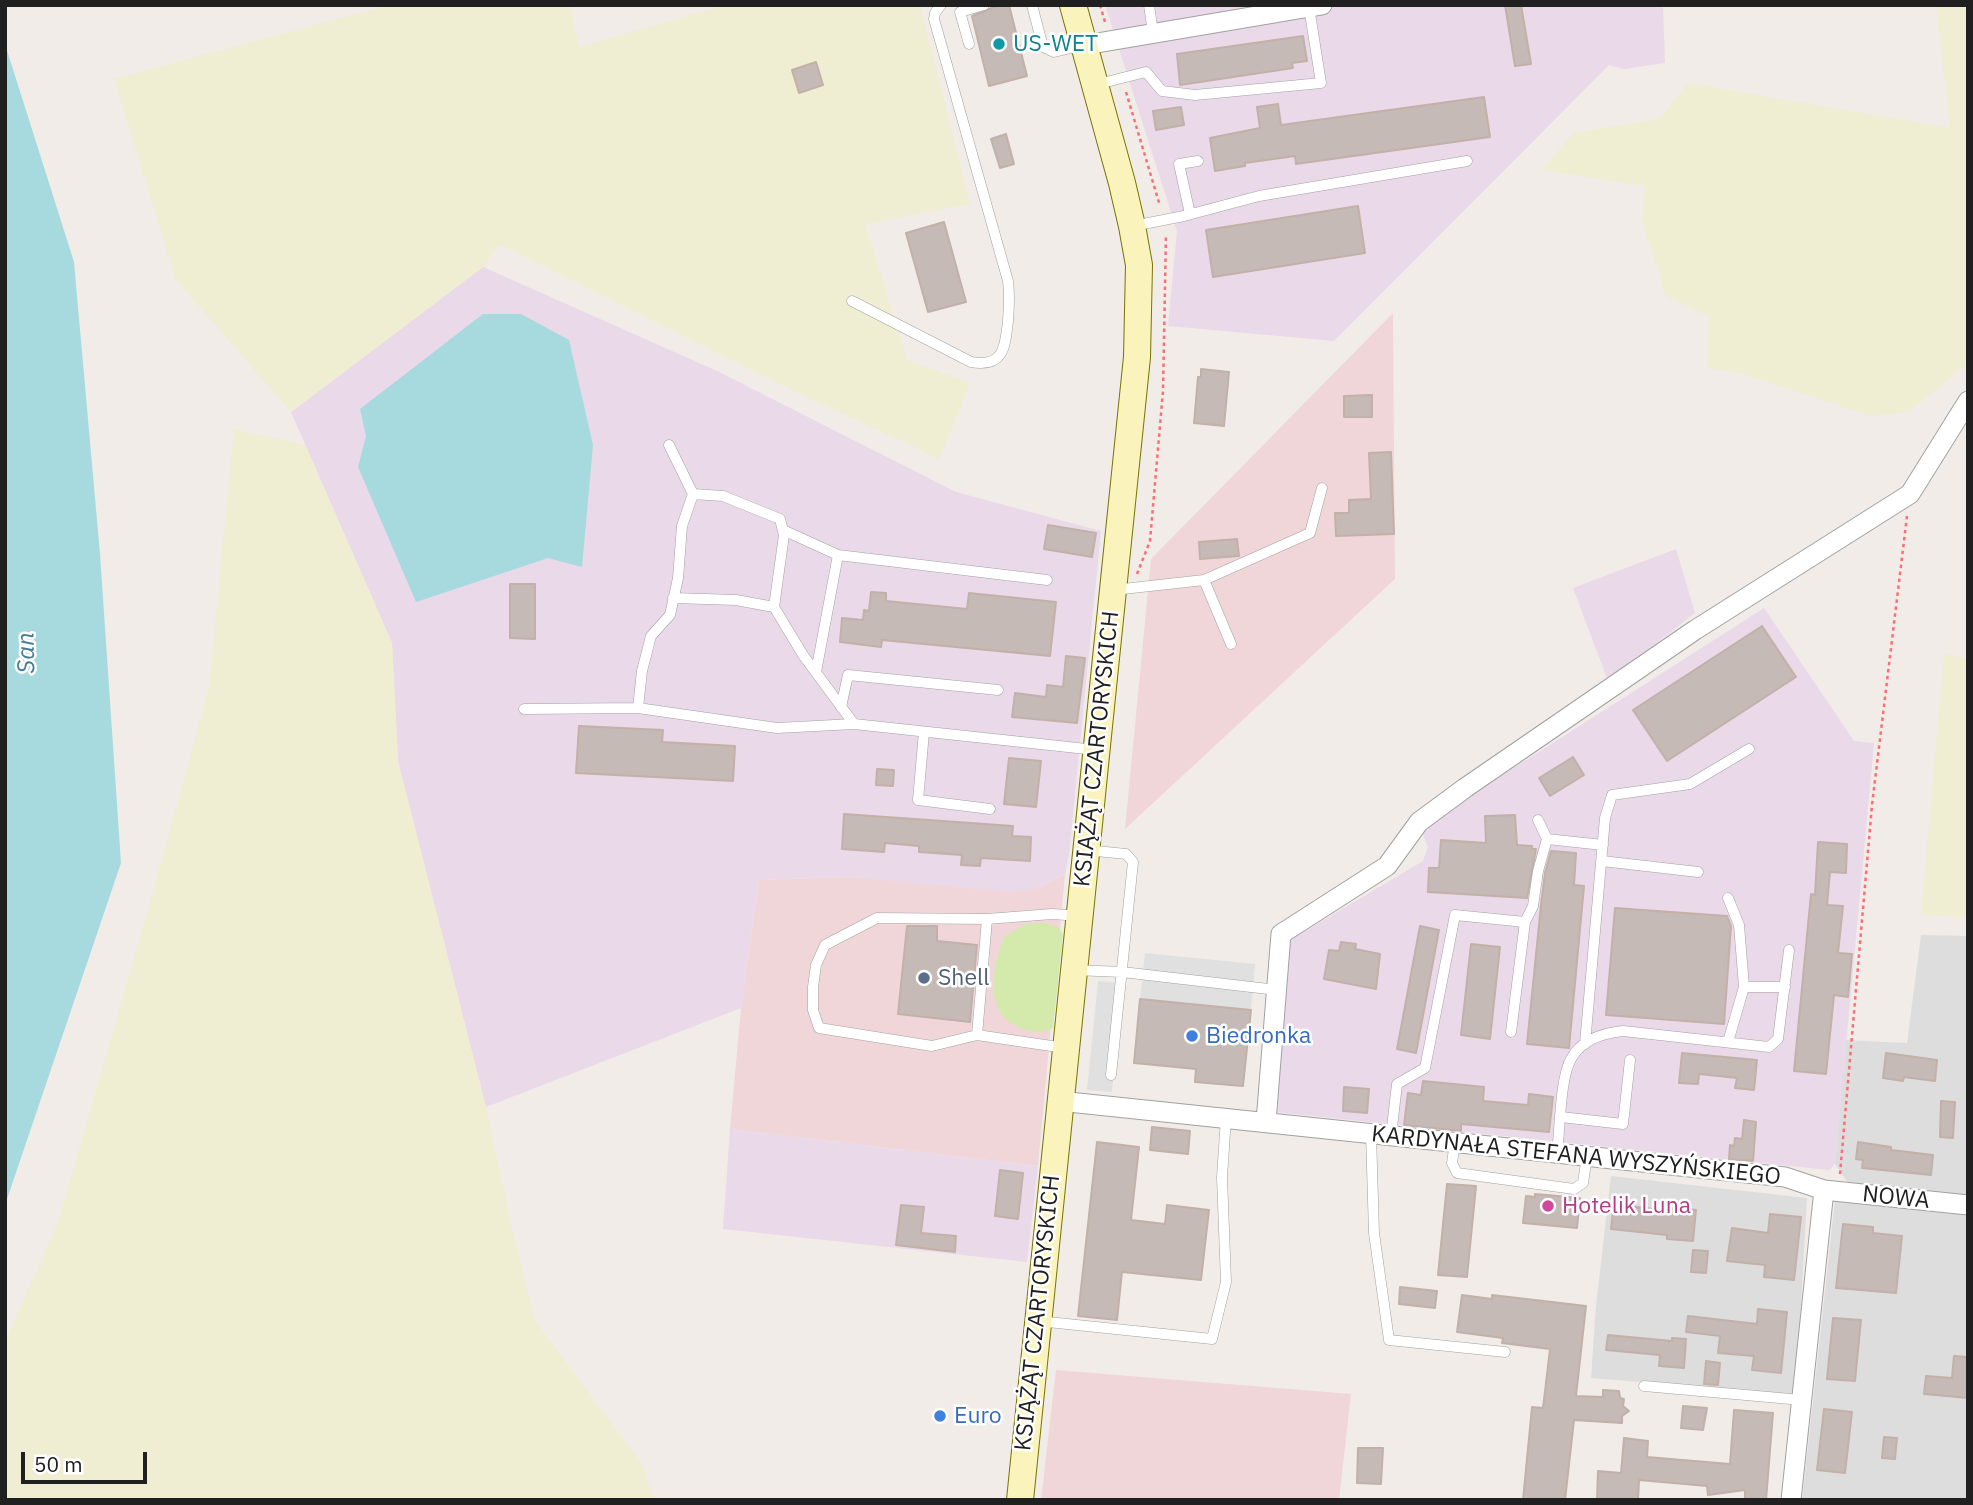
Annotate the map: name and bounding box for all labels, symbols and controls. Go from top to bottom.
place label: US-WET [1013,30,1098,58]
marker: US-WET [991,36,1007,52]
street label: KSIĄŻĄT CZARTORYSKICH [1069,610,1125,888]
water label: San [12,632,42,674]
place label: Shell [938,964,989,992]
marker: Shell [916,970,932,986]
place label: Biedronka [1206,1022,1311,1050]
marker: Biedronka [1184,1028,1200,1044]
street label: KARDYNAŁA STEFANA WYSZYŃSKIEGO [1370,1121,1782,1191]
street label: KSIĄŻĄT CZARTORYSKICH [1010,1174,1066,1452]
street label: NOWA [1861,1181,1931,1215]
place label: Hotelik Luna [1562,1192,1691,1220]
marker: Hotelik Luna [1540,1198,1556,1214]
place label: Euro [954,1402,1002,1430]
marker: Euro [932,1408,948,1424]
scale bar [24,1438,150,1482]
text: 50 m [34,1450,83,1478]

